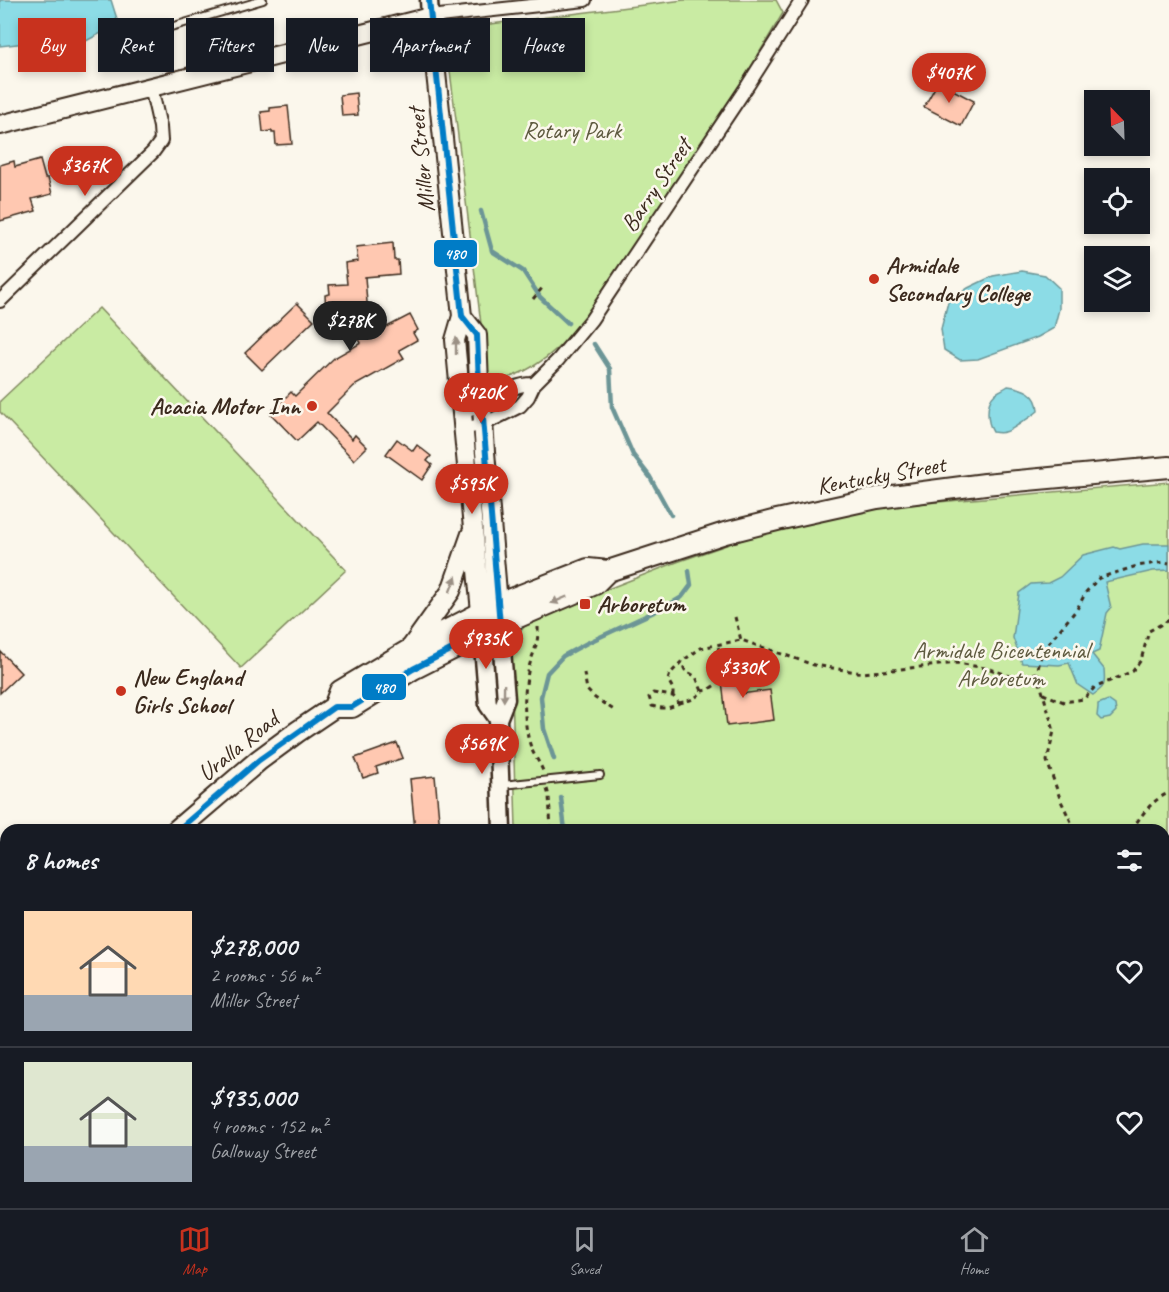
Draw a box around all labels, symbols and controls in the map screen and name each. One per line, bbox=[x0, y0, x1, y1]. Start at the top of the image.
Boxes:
chip: Buy bbox=[18, 18, 86, 72]
chip: Rent bbox=[98, 18, 174, 72]
chip: Filters bbox=[186, 18, 274, 72]
chip: New bbox=[286, 18, 358, 72]
chip: Apartment bbox=[370, 18, 490, 72]
chip: House bbox=[502, 18, 585, 72]
pin: $407K bbox=[907, 53, 991, 104]
text: $407K bbox=[926, 60, 972, 85]
north arrow bbox=[1084, 90, 1150, 156]
map controls bbox=[1084, 90, 1150, 312]
street label: Miller Street bbox=[400, 103, 441, 214]
park label: Rotary Park bbox=[523, 115, 624, 145]
street label: Barry Street bbox=[614, 130, 700, 237]
pin: $367K bbox=[43, 146, 127, 197]
text: $367K bbox=[62, 153, 108, 178]
button: locate bbox=[1084, 168, 1150, 234]
line badge: 480 bbox=[433, 239, 478, 268]
text: 480 bbox=[444, 244, 468, 264]
button: layers bbox=[1084, 246, 1150, 312]
place label: Armidale Secondary College bbox=[886, 250, 1032, 308]
marker: Armidale Secondary College bbox=[867, 272, 881, 286]
pin: $278K bbox=[308, 301, 392, 352]
text: $278K bbox=[327, 308, 373, 333]
one-way arrow bbox=[451, 336, 461, 355]
pin: $420K bbox=[439, 373, 523, 424]
text: $420K bbox=[458, 380, 504, 405]
place label: Acacia Motor Inn bbox=[150, 391, 302, 421]
marker: Acacia Motor Inn bbox=[305, 399, 319, 413]
street label: Kentucky Street bbox=[814, 449, 950, 501]
pin: $595K bbox=[430, 464, 514, 515]
text: $595K bbox=[449, 471, 495, 496]
one-way arrow bbox=[449, 575, 458, 593]
place label: Arboretum bbox=[597, 589, 686, 619]
one-way arrow bbox=[549, 595, 567, 605]
marker: Arboretum bbox=[578, 597, 592, 611]
pin: $935K bbox=[444, 619, 528, 670]
text: $935K bbox=[463, 626, 509, 651]
park label: Armidale Bicentennial Arboretum bbox=[913, 635, 1093, 693]
pin: $330K bbox=[701, 648, 785, 699]
text: $330K bbox=[720, 655, 766, 680]
place label: New England Girls School bbox=[133, 662, 247, 720]
line badge: 480 bbox=[361, 673, 407, 701]
text: 480 bbox=[373, 678, 397, 698]
marker: New England Girls School bbox=[114, 684, 128, 698]
one-way arrow bbox=[499, 684, 509, 703]
street label: Uralla Road bbox=[191, 702, 287, 788]
pin: $569K bbox=[440, 724, 524, 775]
text: $569K bbox=[459, 731, 505, 756]
text: 8 homes bbox=[24, 844, 97, 877]
icon: filters bbox=[1113, 844, 1146, 877]
text: $278,000 bbox=[210, 930, 297, 963]
icon: home bbox=[72, 935, 144, 1007]
icon: heart bbox=[1113, 955, 1146, 988]
text: 2 rooms · 56 m² bbox=[210, 963, 318, 988]
text: Miller Street bbox=[210, 988, 297, 1013]
text: $935,000 bbox=[210, 1081, 296, 1114]
icon: home bbox=[72, 1086, 144, 1158]
icon: heart bbox=[1113, 1106, 1146, 1139]
text: 4 rooms · 152 m² bbox=[210, 1114, 327, 1139]
text: Galloway Street bbox=[210, 1139, 316, 1164]
tab: Map bbox=[178, 1223, 211, 1279]
tab: Saved bbox=[568, 1223, 601, 1279]
tab: Home bbox=[958, 1223, 991, 1279]

